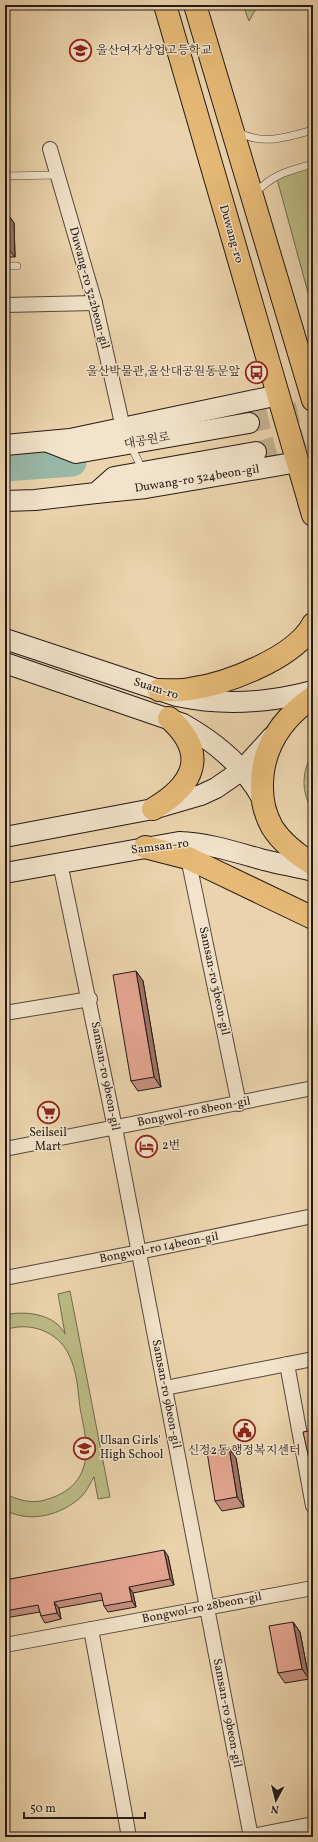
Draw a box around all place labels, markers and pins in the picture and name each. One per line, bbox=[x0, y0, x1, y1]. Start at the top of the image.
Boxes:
school or university icon: 울산여자상업고등학교 bbox=[68, 38, 94, 64]
place label: 울산여자상업고등학교 bbox=[96, 43, 212, 59]
bus stop icon: 울산박물관,울산대공원동문앞 bbox=[243, 359, 269, 385]
place label: 울산박물관,울산대공원동문앞 bbox=[86, 364, 240, 380]
supermarket icon: Seilseil Mart bbox=[35, 1099, 61, 1125]
place label: Seilseil Mart bbox=[29, 1125, 67, 1155]
hotel icon: 2번 bbox=[134, 1133, 160, 1159]
place label: 2번 bbox=[162, 1138, 180, 1154]
public building icon: 신정2동 행정복지센터 bbox=[231, 1417, 257, 1443]
place label: Ulsan Girls' High School bbox=[100, 1433, 164, 1463]
school or university icon: Ulsan Girls' High School bbox=[71, 1435, 97, 1461]
place label: 신정2동 행정복지센터 bbox=[187, 1443, 301, 1459]

